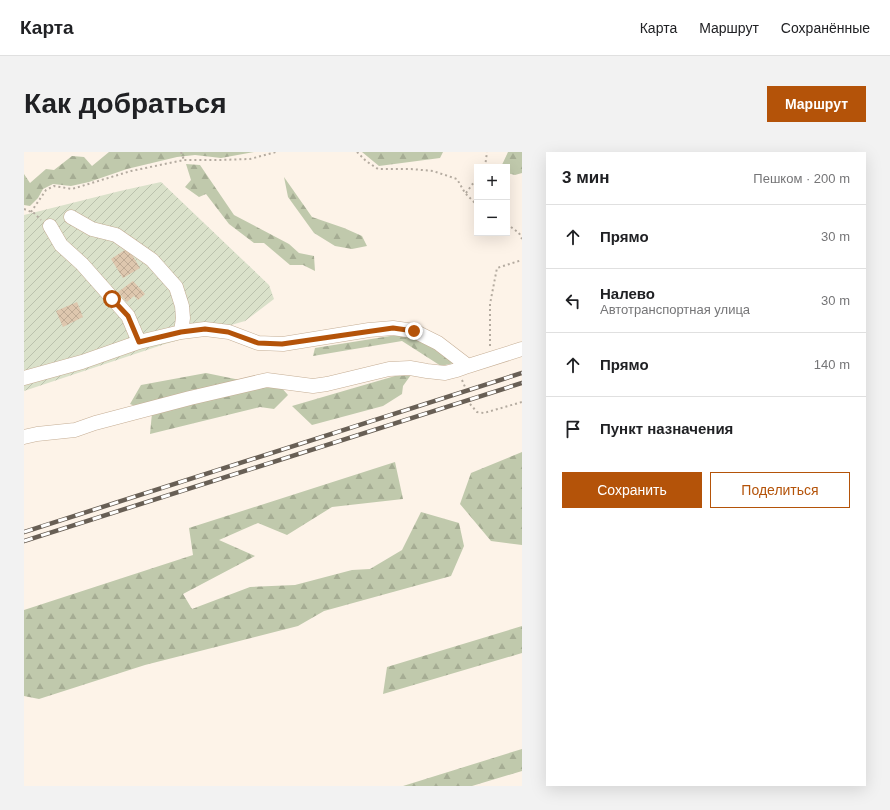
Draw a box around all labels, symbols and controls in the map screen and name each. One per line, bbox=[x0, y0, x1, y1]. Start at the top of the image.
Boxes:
text: Карта bbox=[20, 17, 74, 38]
text: Карта bbox=[640, 20, 677, 36]
text: Маршрут bbox=[699, 20, 759, 36]
text: Сохранённые bbox=[781, 20, 870, 36]
button: Маршрут bbox=[767, 86, 866, 122]
text: Как добраться bbox=[24, 88, 226, 119]
map controls bbox=[474, 164, 510, 236]
button: + bbox=[474, 164, 510, 200]
text: 3 мин bbox=[562, 168, 609, 187]
text: Пешком · 200 m bbox=[753, 171, 850, 186]
button: − bbox=[474, 200, 510, 236]
icon: ahead bbox=[562, 226, 584, 248]
text: Прямо bbox=[600, 228, 649, 245]
text: 30 m bbox=[821, 229, 850, 244]
text: Налево bbox=[600, 285, 655, 302]
route start bbox=[103, 290, 121, 308]
icon: left bbox=[562, 290, 584, 312]
text: 30 m bbox=[821, 293, 850, 308]
text: Автотранспортная улица bbox=[600, 302, 750, 317]
route end bbox=[405, 322, 423, 340]
icon: ahead bbox=[562, 354, 584, 376]
text: Прямо bbox=[600, 356, 649, 373]
text: 140 m bbox=[814, 357, 850, 372]
icon: arrive bbox=[562, 418, 584, 440]
text: Пункт назначения bbox=[600, 420, 733, 437]
button: Сохранить bbox=[562, 472, 702, 508]
button: Поделиться bbox=[710, 472, 850, 508]

